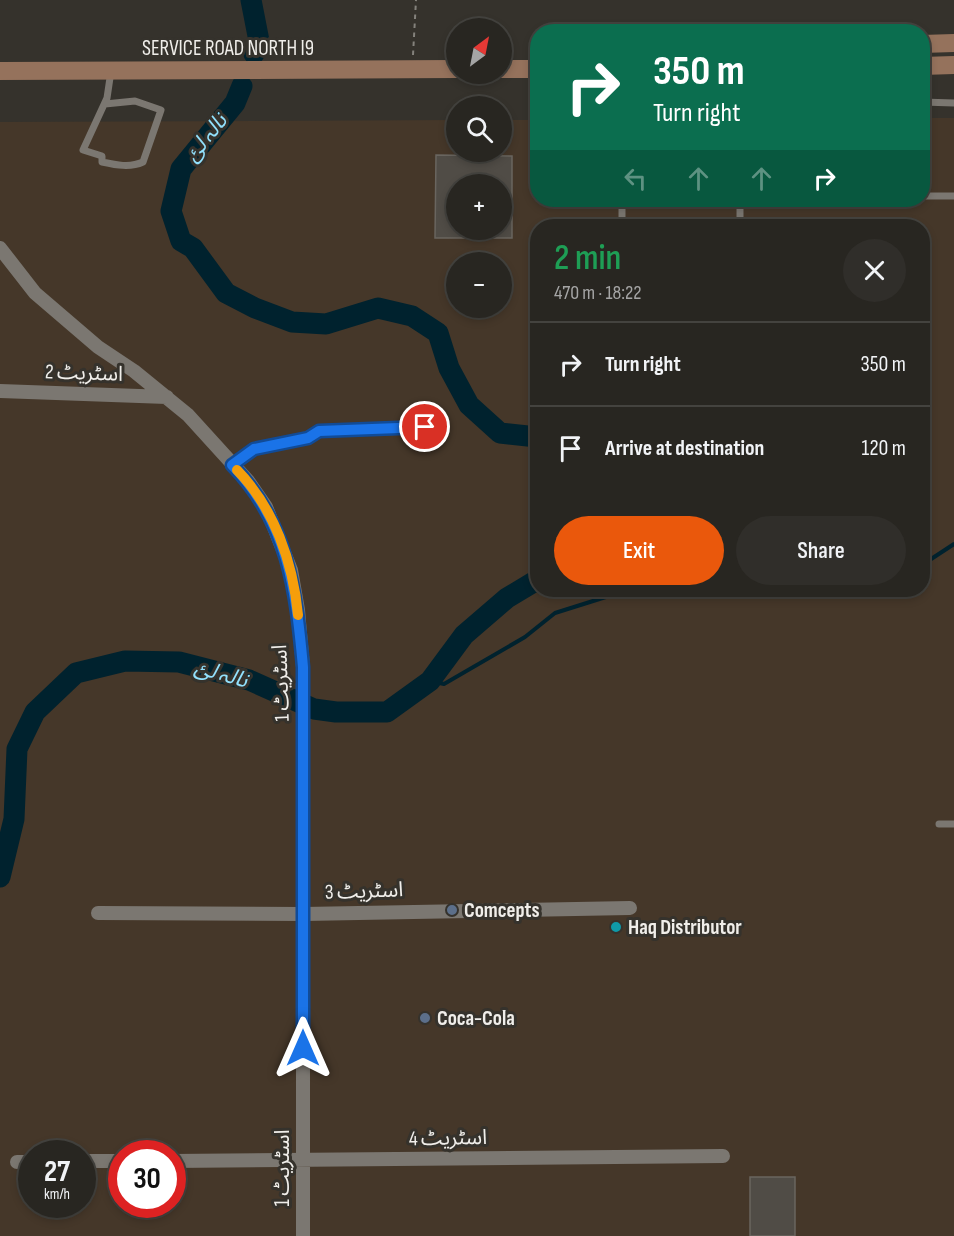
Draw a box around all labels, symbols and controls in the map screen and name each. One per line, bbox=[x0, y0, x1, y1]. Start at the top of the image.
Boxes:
north arrow bbox=[446, 18, 512, 84]
map controls bbox=[446, 18, 512, 318]
street label: SERVICE ROAD NORTH I9 bbox=[142, 36, 314, 61]
text: 350 m bbox=[653, 46, 745, 97]
icon: right bbox=[554, 48, 632, 126]
button: search bbox=[446, 96, 512, 162]
text: Turn right bbox=[653, 97, 740, 129]
water label: نالہ لئ bbox=[179, 107, 235, 167]
icon: left bbox=[619, 162, 652, 195]
icon: ahead bbox=[682, 162, 715, 195]
icon: ahead bbox=[745, 162, 778, 195]
icon: right bbox=[808, 162, 841, 195]
button: + bbox=[446, 174, 512, 240]
text: 2 min bbox=[554, 237, 621, 280]
button: close bbox=[843, 239, 906, 302]
button: − bbox=[446, 252, 512, 318]
text: 470 m · 18:22 bbox=[554, 281, 641, 305]
icon: right bbox=[554, 348, 587, 381]
text: Turn right bbox=[605, 351, 681, 378]
text: 350 m bbox=[861, 351, 906, 378]
street label: اسٹریٹ 2 bbox=[44, 359, 124, 387]
pin bbox=[399, 401, 450, 452]
icon: arrive bbox=[408, 410, 441, 443]
icon: arrive bbox=[554, 432, 587, 465]
text: Arrive at destination bbox=[605, 435, 764, 462]
text: 120 m bbox=[862, 435, 906, 462]
button: Exit bbox=[554, 516, 724, 585]
button: Share bbox=[736, 516, 906, 585]
street label: اسٹریٹ 1 bbox=[267, 644, 295, 722]
water label: نالہ لئ bbox=[191, 654, 253, 695]
street label: اسٹریٹ 3 bbox=[324, 877, 404, 905]
place label: Comcepts bbox=[464, 898, 540, 923]
marker: Comcepts bbox=[445, 903, 459, 917]
place label: Haq Distributor bbox=[628, 915, 742, 940]
marker: Haq Distributor bbox=[609, 920, 623, 934]
place label: Coca-Cola bbox=[437, 1006, 515, 1031]
marker: Coca-Cola bbox=[418, 1011, 432, 1025]
position arrow bbox=[271, 1016, 335, 1080]
street label: اسٹریٹ 4 bbox=[409, 1125, 487, 1151]
street label: اسٹریٹ 1 bbox=[270, 1130, 295, 1206]
speed limit sign: 30 bbox=[108, 1140, 186, 1218]
text: 27 bbox=[44, 1154, 70, 1190]
text: km/h bbox=[44, 1185, 70, 1204]

